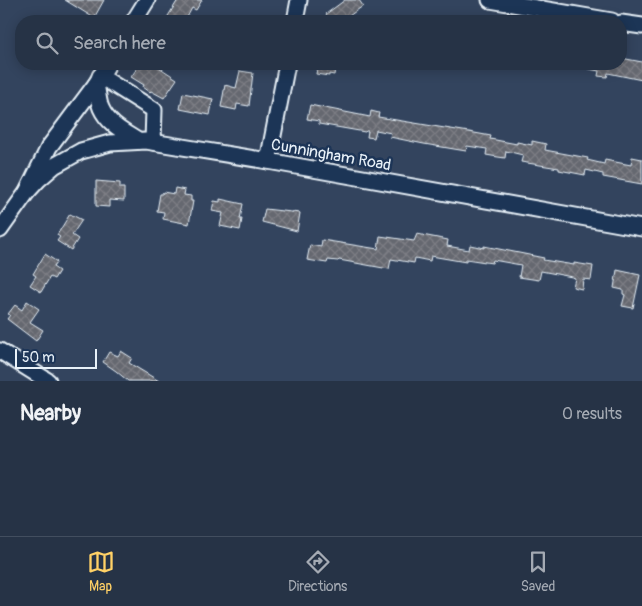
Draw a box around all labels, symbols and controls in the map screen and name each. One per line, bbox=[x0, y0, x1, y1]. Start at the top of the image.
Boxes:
search box bbox=[15, 15, 627, 70]
icon: search bbox=[33, 29, 61, 57]
text: Search here bbox=[73, 31, 166, 55]
street label: Cunningham Road bbox=[269, 135, 393, 175]
scale bar bbox=[15, 346, 98, 369]
text: 50 m bbox=[22, 349, 55, 366]
text: Nearby bbox=[20, 400, 81, 427]
text: 0 results bbox=[562, 404, 622, 424]
tab: Map bbox=[87, 548, 115, 595]
tab: Directions bbox=[288, 548, 347, 595]
tab: Saved bbox=[521, 548, 555, 595]

